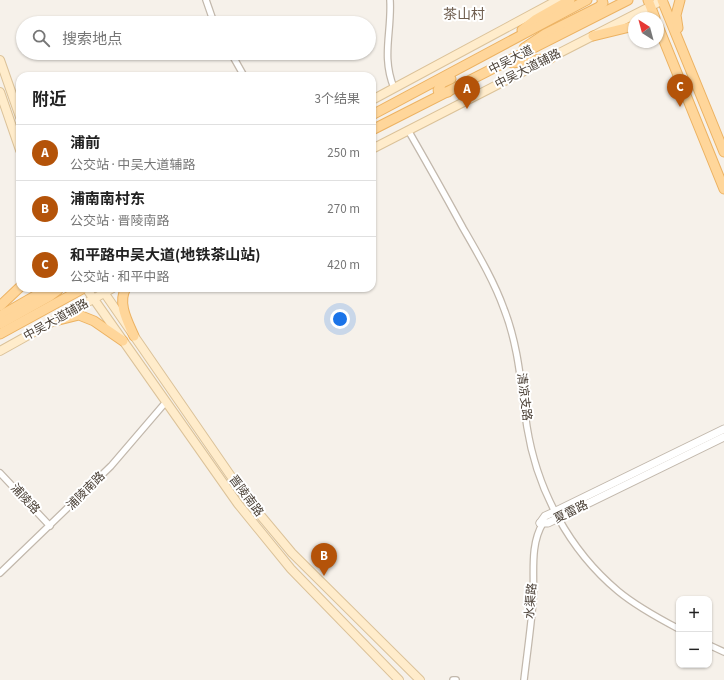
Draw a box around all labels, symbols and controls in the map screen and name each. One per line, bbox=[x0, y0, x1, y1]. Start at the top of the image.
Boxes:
district label: 茶山村 bbox=[443, 5, 485, 25]
north arrow bbox=[628, 12, 664, 48]
search box bbox=[16, 16, 376, 60]
icon: search bbox=[30, 27, 52, 49]
text: 搜索地点 bbox=[62, 29, 122, 50]
street label: 中吴大道 bbox=[486, 42, 536, 78]
street label: 中吴大道辅路 bbox=[492, 45, 564, 93]
pin: C bbox=[667, 74, 693, 107]
pin: A bbox=[454, 76, 480, 109]
text: 附近 bbox=[32, 88, 66, 112]
text: 3个结果 bbox=[315, 90, 360, 108]
text: 浦前 bbox=[70, 133, 100, 154]
text: A bbox=[41, 144, 49, 162]
text: 250 m bbox=[327, 144, 360, 162]
text: 公交站 · 中吴大道辅路 bbox=[70, 156, 195, 174]
text: 浦南南村东 bbox=[70, 189, 145, 210]
text: B bbox=[41, 200, 49, 218]
text: 270 m bbox=[327, 200, 360, 218]
text: 公交站 · 晋陵南路 bbox=[70, 212, 169, 230]
text: 和平路中吴大道(地铁茶山站) bbox=[70, 245, 260, 266]
text: C bbox=[41, 256, 49, 274]
text: 420 m bbox=[327, 256, 360, 274]
text: 公交站 · 和平中路 bbox=[70, 268, 169, 286]
street label: 中吴大道辅路 bbox=[20, 295, 92, 345]
your location bbox=[330, 309, 350, 329]
street label: 清凉支路 bbox=[513, 372, 535, 422]
street label: 浦陵南路 bbox=[63, 468, 109, 514]
street label: 晋陵南路 bbox=[225, 472, 267, 520]
street label: 浦陵路 bbox=[7, 480, 43, 518]
street label: 夏雷路 bbox=[551, 496, 591, 528]
pin: B bbox=[311, 543, 337, 576]
street label: 水渠路 bbox=[521, 582, 541, 620]
map controls bbox=[676, 596, 712, 668]
button: + bbox=[676, 596, 712, 632]
button: − bbox=[676, 632, 712, 668]

